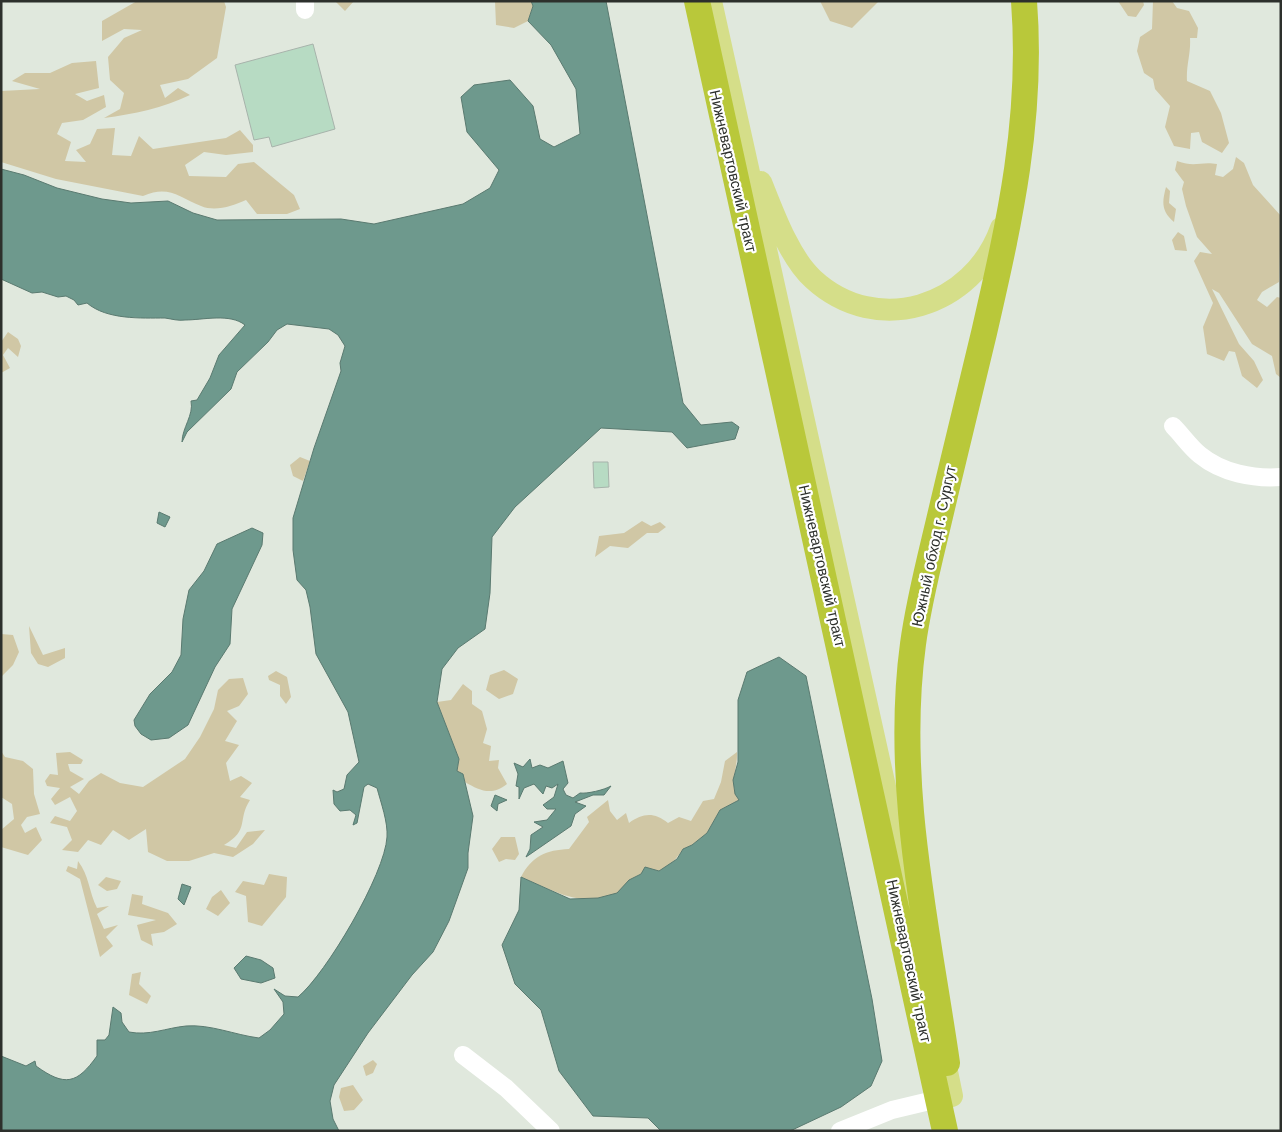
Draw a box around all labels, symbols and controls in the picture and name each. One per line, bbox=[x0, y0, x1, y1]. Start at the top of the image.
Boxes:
street label: Нижневартовский тракт bbox=[706, 88, 760, 254]
street label: Южный обход г. Сургут bbox=[908, 464, 960, 628]
street label: Нижневартовский тракт bbox=[795, 483, 849, 649]
street label: Нижневартовский тракт bbox=[883, 878, 935, 1044]

